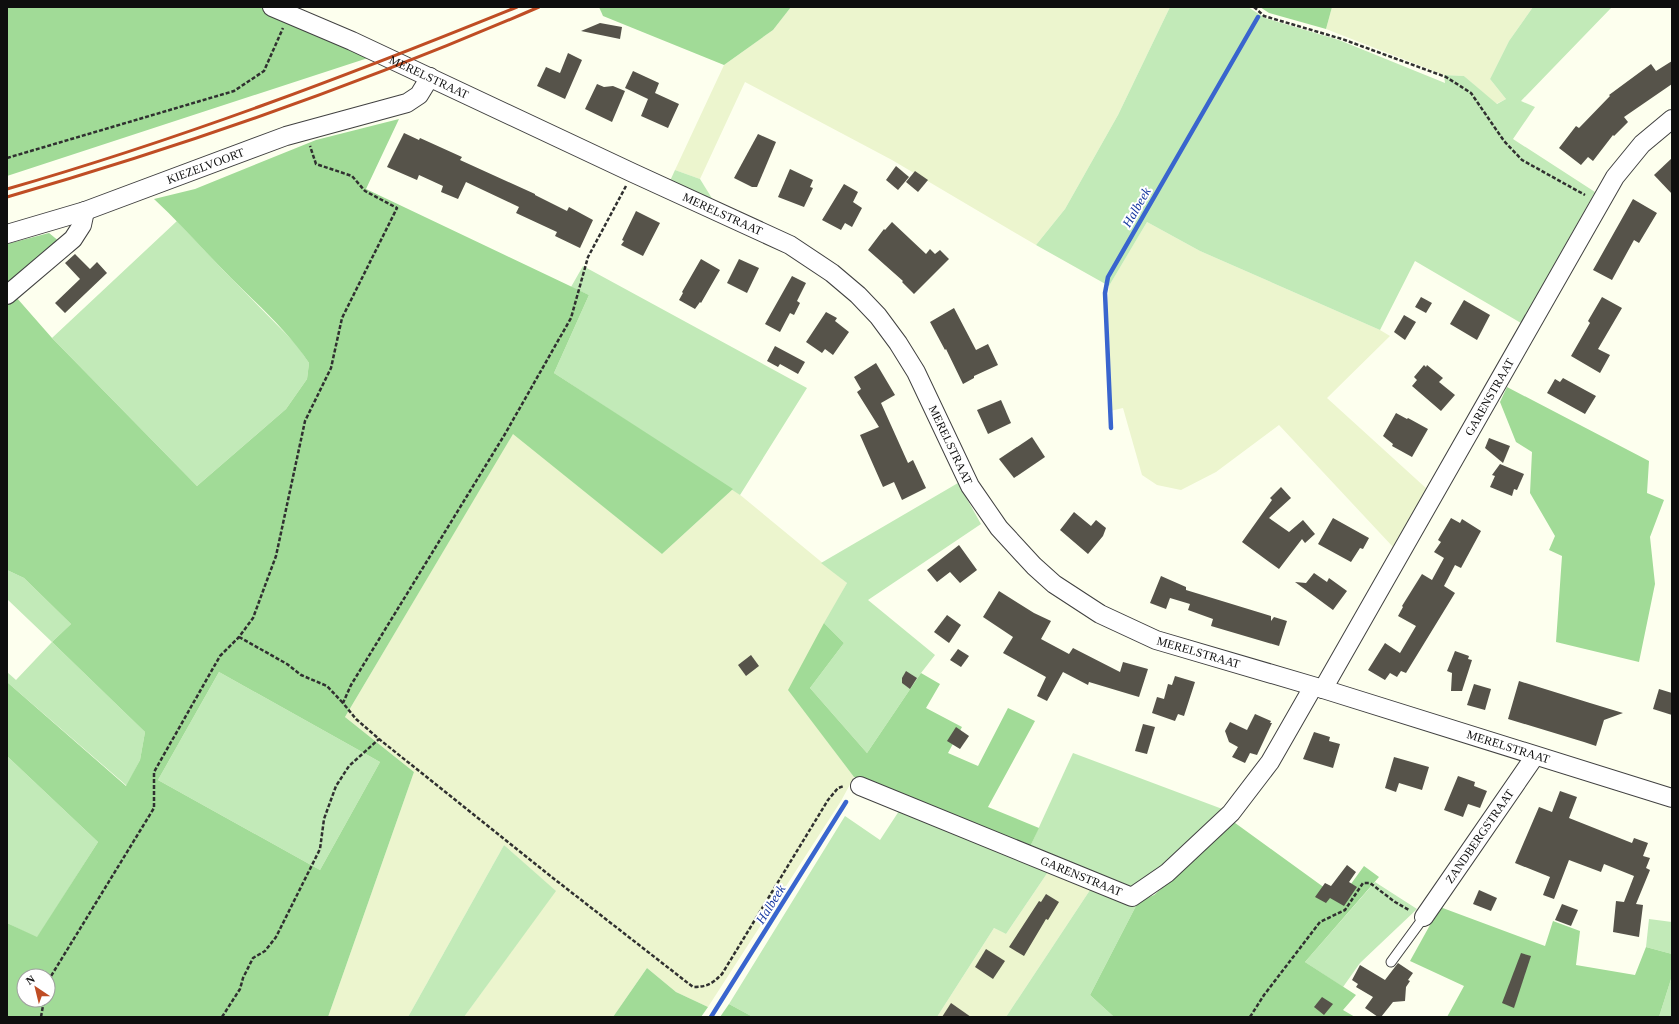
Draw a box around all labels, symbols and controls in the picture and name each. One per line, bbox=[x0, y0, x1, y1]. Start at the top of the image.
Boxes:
street label: MERELSTRAAT bbox=[387, 53, 472, 102]
street label: KIEZELVOORT bbox=[165, 145, 247, 187]
water label: Halbeek bbox=[1119, 185, 1154, 231]
street label: MERELSTRAAT bbox=[681, 190, 765, 239]
street label: GARENSTRAAT bbox=[1462, 355, 1517, 438]
street label: MERELSTRAAT bbox=[926, 403, 976, 487]
street label: MERELSTRAAT bbox=[1155, 634, 1242, 671]
street label: MERELSTRAAT bbox=[1465, 727, 1552, 767]
street label: ZANDBERGSTRAAT bbox=[1442, 786, 1517, 886]
street label: GARENSTRAAT bbox=[1038, 853, 1125, 899]
water label: Halbeek bbox=[752, 882, 788, 927]
north arrow bbox=[16, 968, 56, 1008]
text: N bbox=[24, 973, 37, 987]

